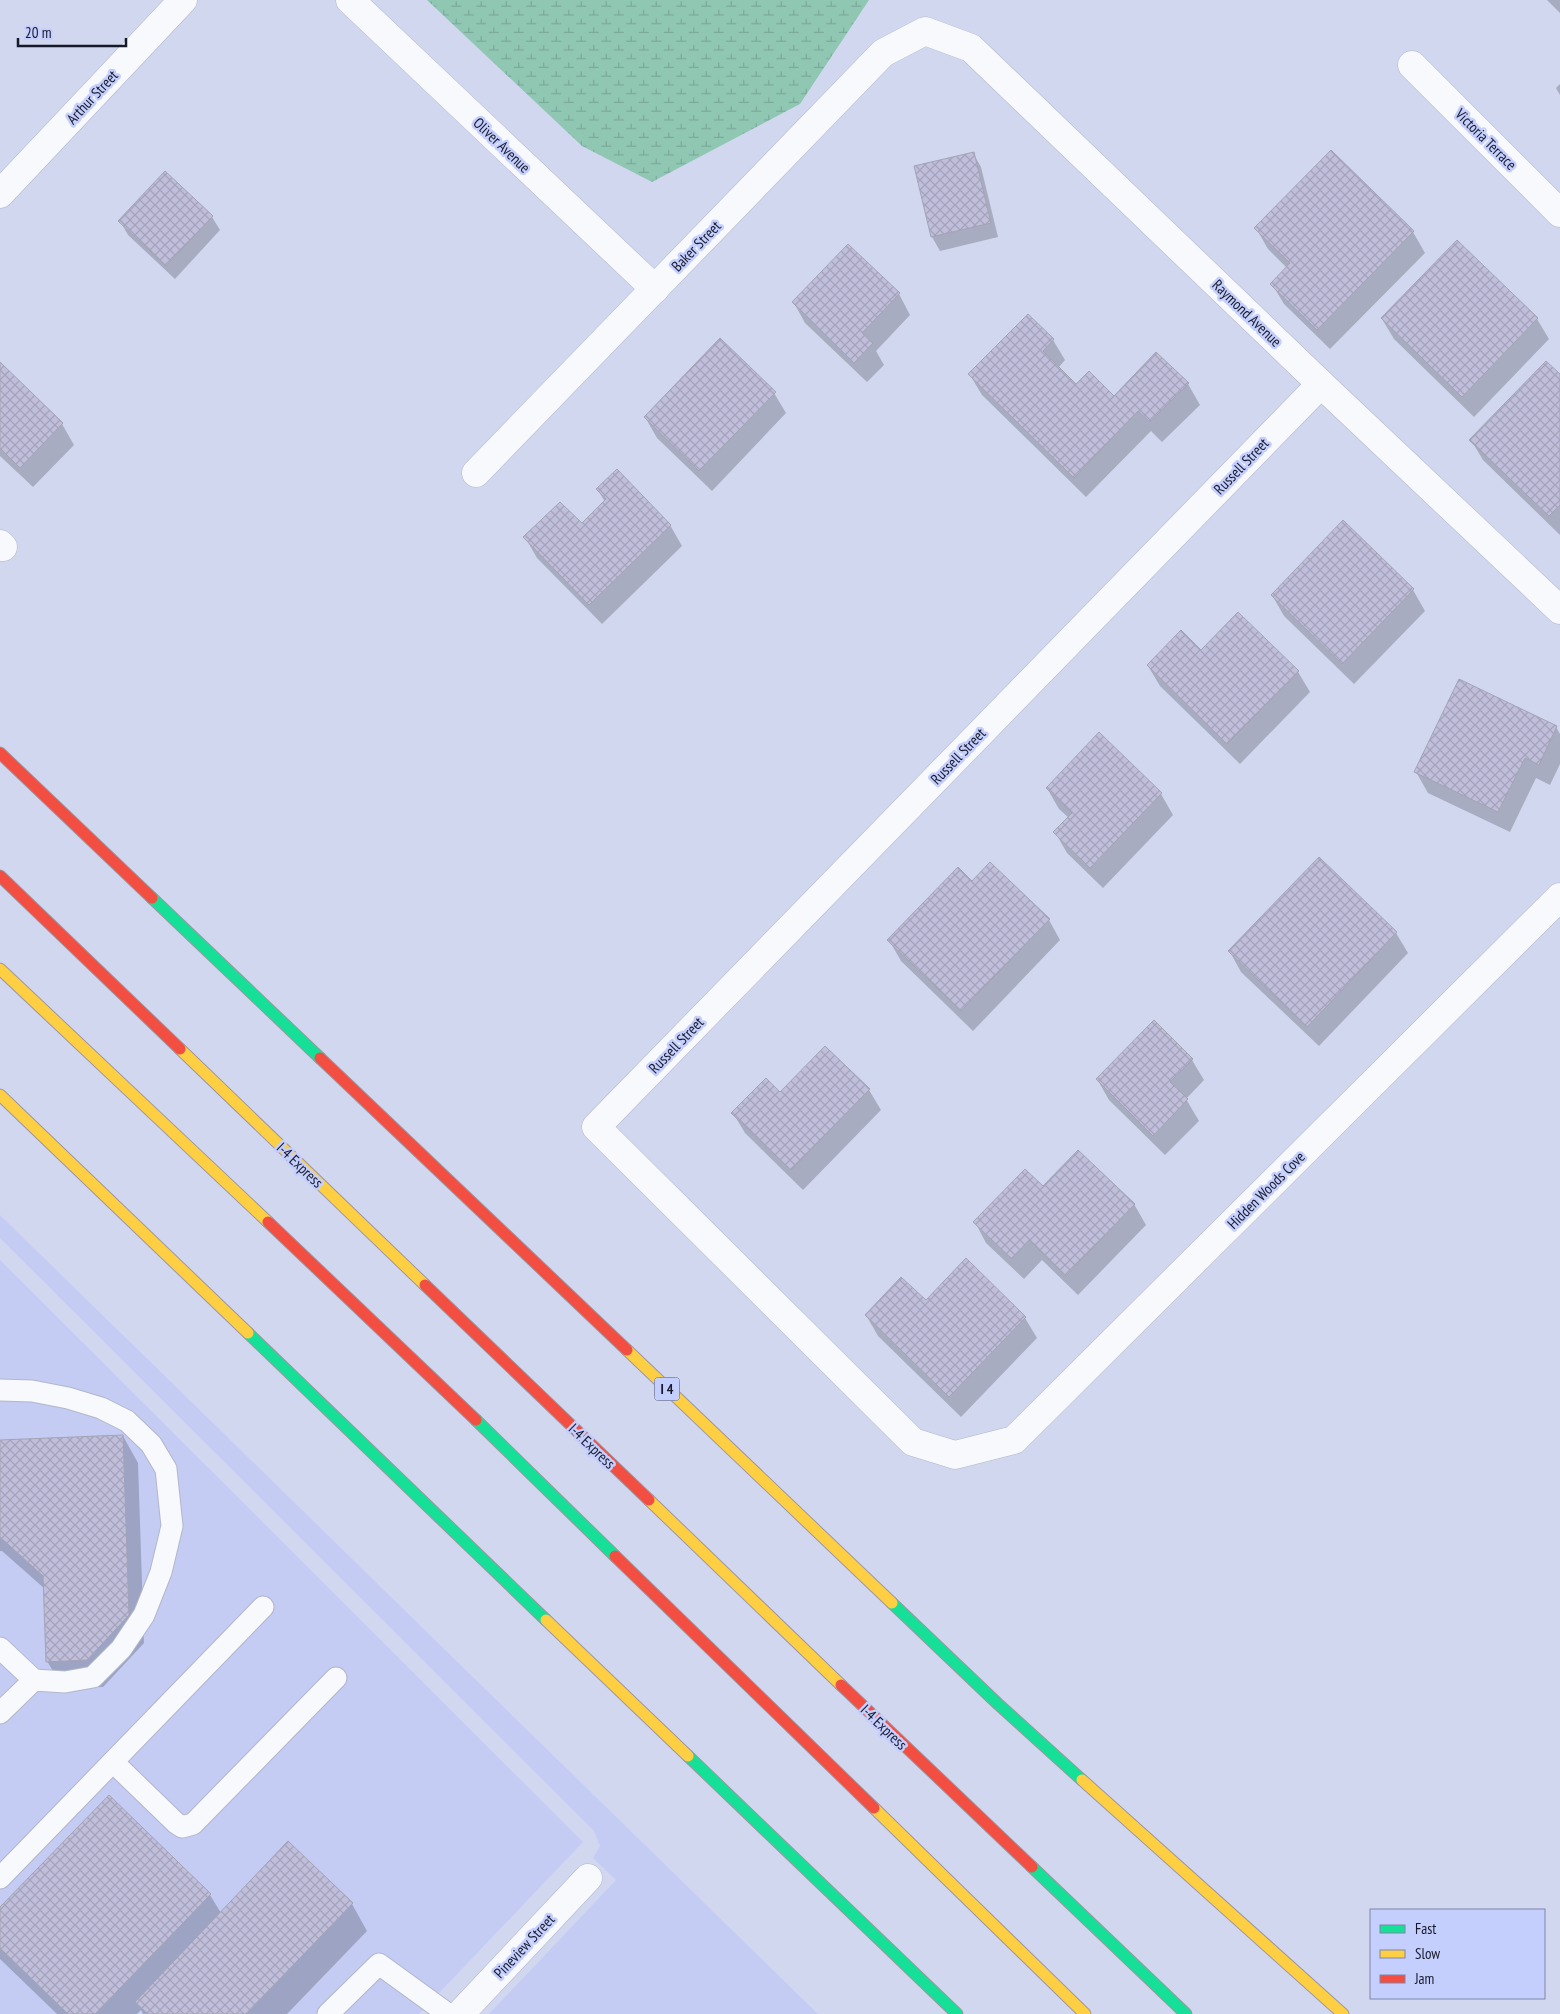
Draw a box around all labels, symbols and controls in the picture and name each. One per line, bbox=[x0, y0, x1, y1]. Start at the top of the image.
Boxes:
scale bar bbox=[18, 15, 125, 47]
text: 20 m bbox=[25, 23, 51, 42]
street label: Arthur Street bbox=[62, 66, 122, 128]
street label: Victoria Terrace bbox=[1451, 104, 1521, 174]
street label: Oliver Avenue bbox=[470, 113, 534, 177]
street label: Baker Street bbox=[667, 217, 725, 275]
street label: Raymond Avenue bbox=[1208, 275, 1286, 351]
street label: Russell Street bbox=[1209, 434, 1273, 498]
street label: Russell Street bbox=[926, 724, 990, 788]
street label: Russell Street bbox=[644, 1013, 708, 1077]
street label: I-4 Express bbox=[273, 1138, 327, 1192]
street label: Hidden Woods Cove bbox=[1223, 1147, 1309, 1233]
road number: I 4 bbox=[654, 1378, 680, 1400]
street label: I-4 Express bbox=[565, 1419, 619, 1473]
street label: I-4 Express bbox=[857, 1700, 911, 1754]
legend bbox=[1370, 1909, 1545, 1999]
street label: Pineview Street bbox=[490, 1910, 558, 1982]
text: Fast bbox=[1415, 1919, 1436, 1938]
text: Slow bbox=[1415, 1944, 1440, 1963]
text: Jam bbox=[1414, 1969, 1434, 1988]

